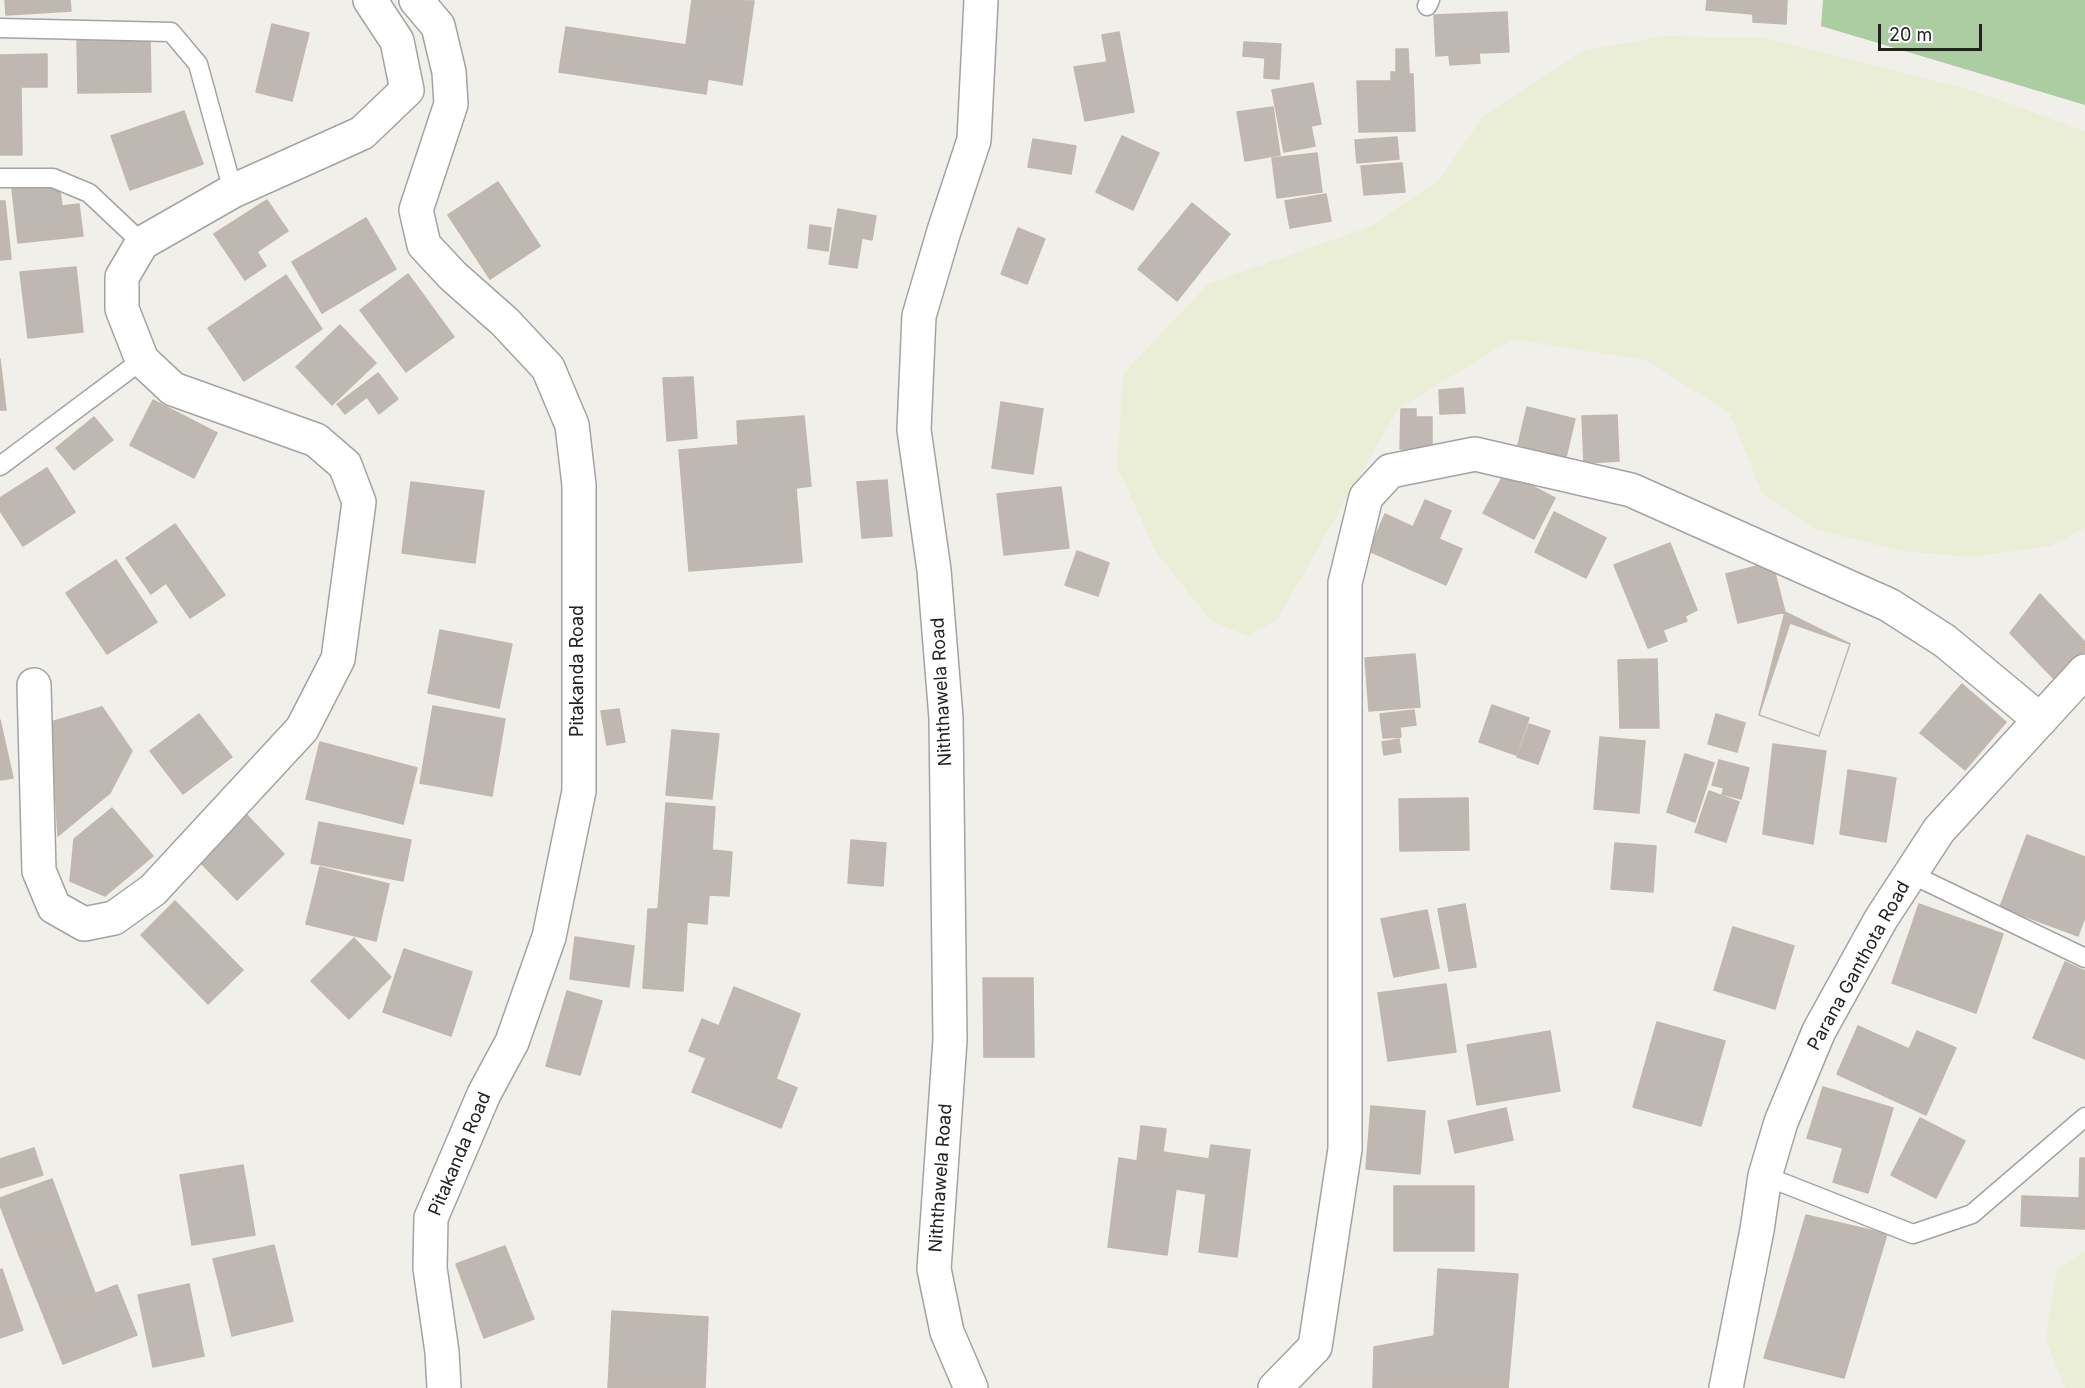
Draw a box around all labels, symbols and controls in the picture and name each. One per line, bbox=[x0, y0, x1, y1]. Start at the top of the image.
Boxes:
scale bar bbox=[1881, 12, 1984, 50]
text: 20 m bbox=[1889, 24, 1932, 45]
street label: Pitakanda Road bbox=[567, 605, 589, 737]
street label: Niththawela Road bbox=[927, 617, 957, 767]
street label: Parana Ganthota Road bbox=[1803, 878, 1915, 1054]
street label: Pitakanda Road bbox=[424, 1089, 496, 1219]
street label: Niththawela Road bbox=[925, 1103, 957, 1253]

